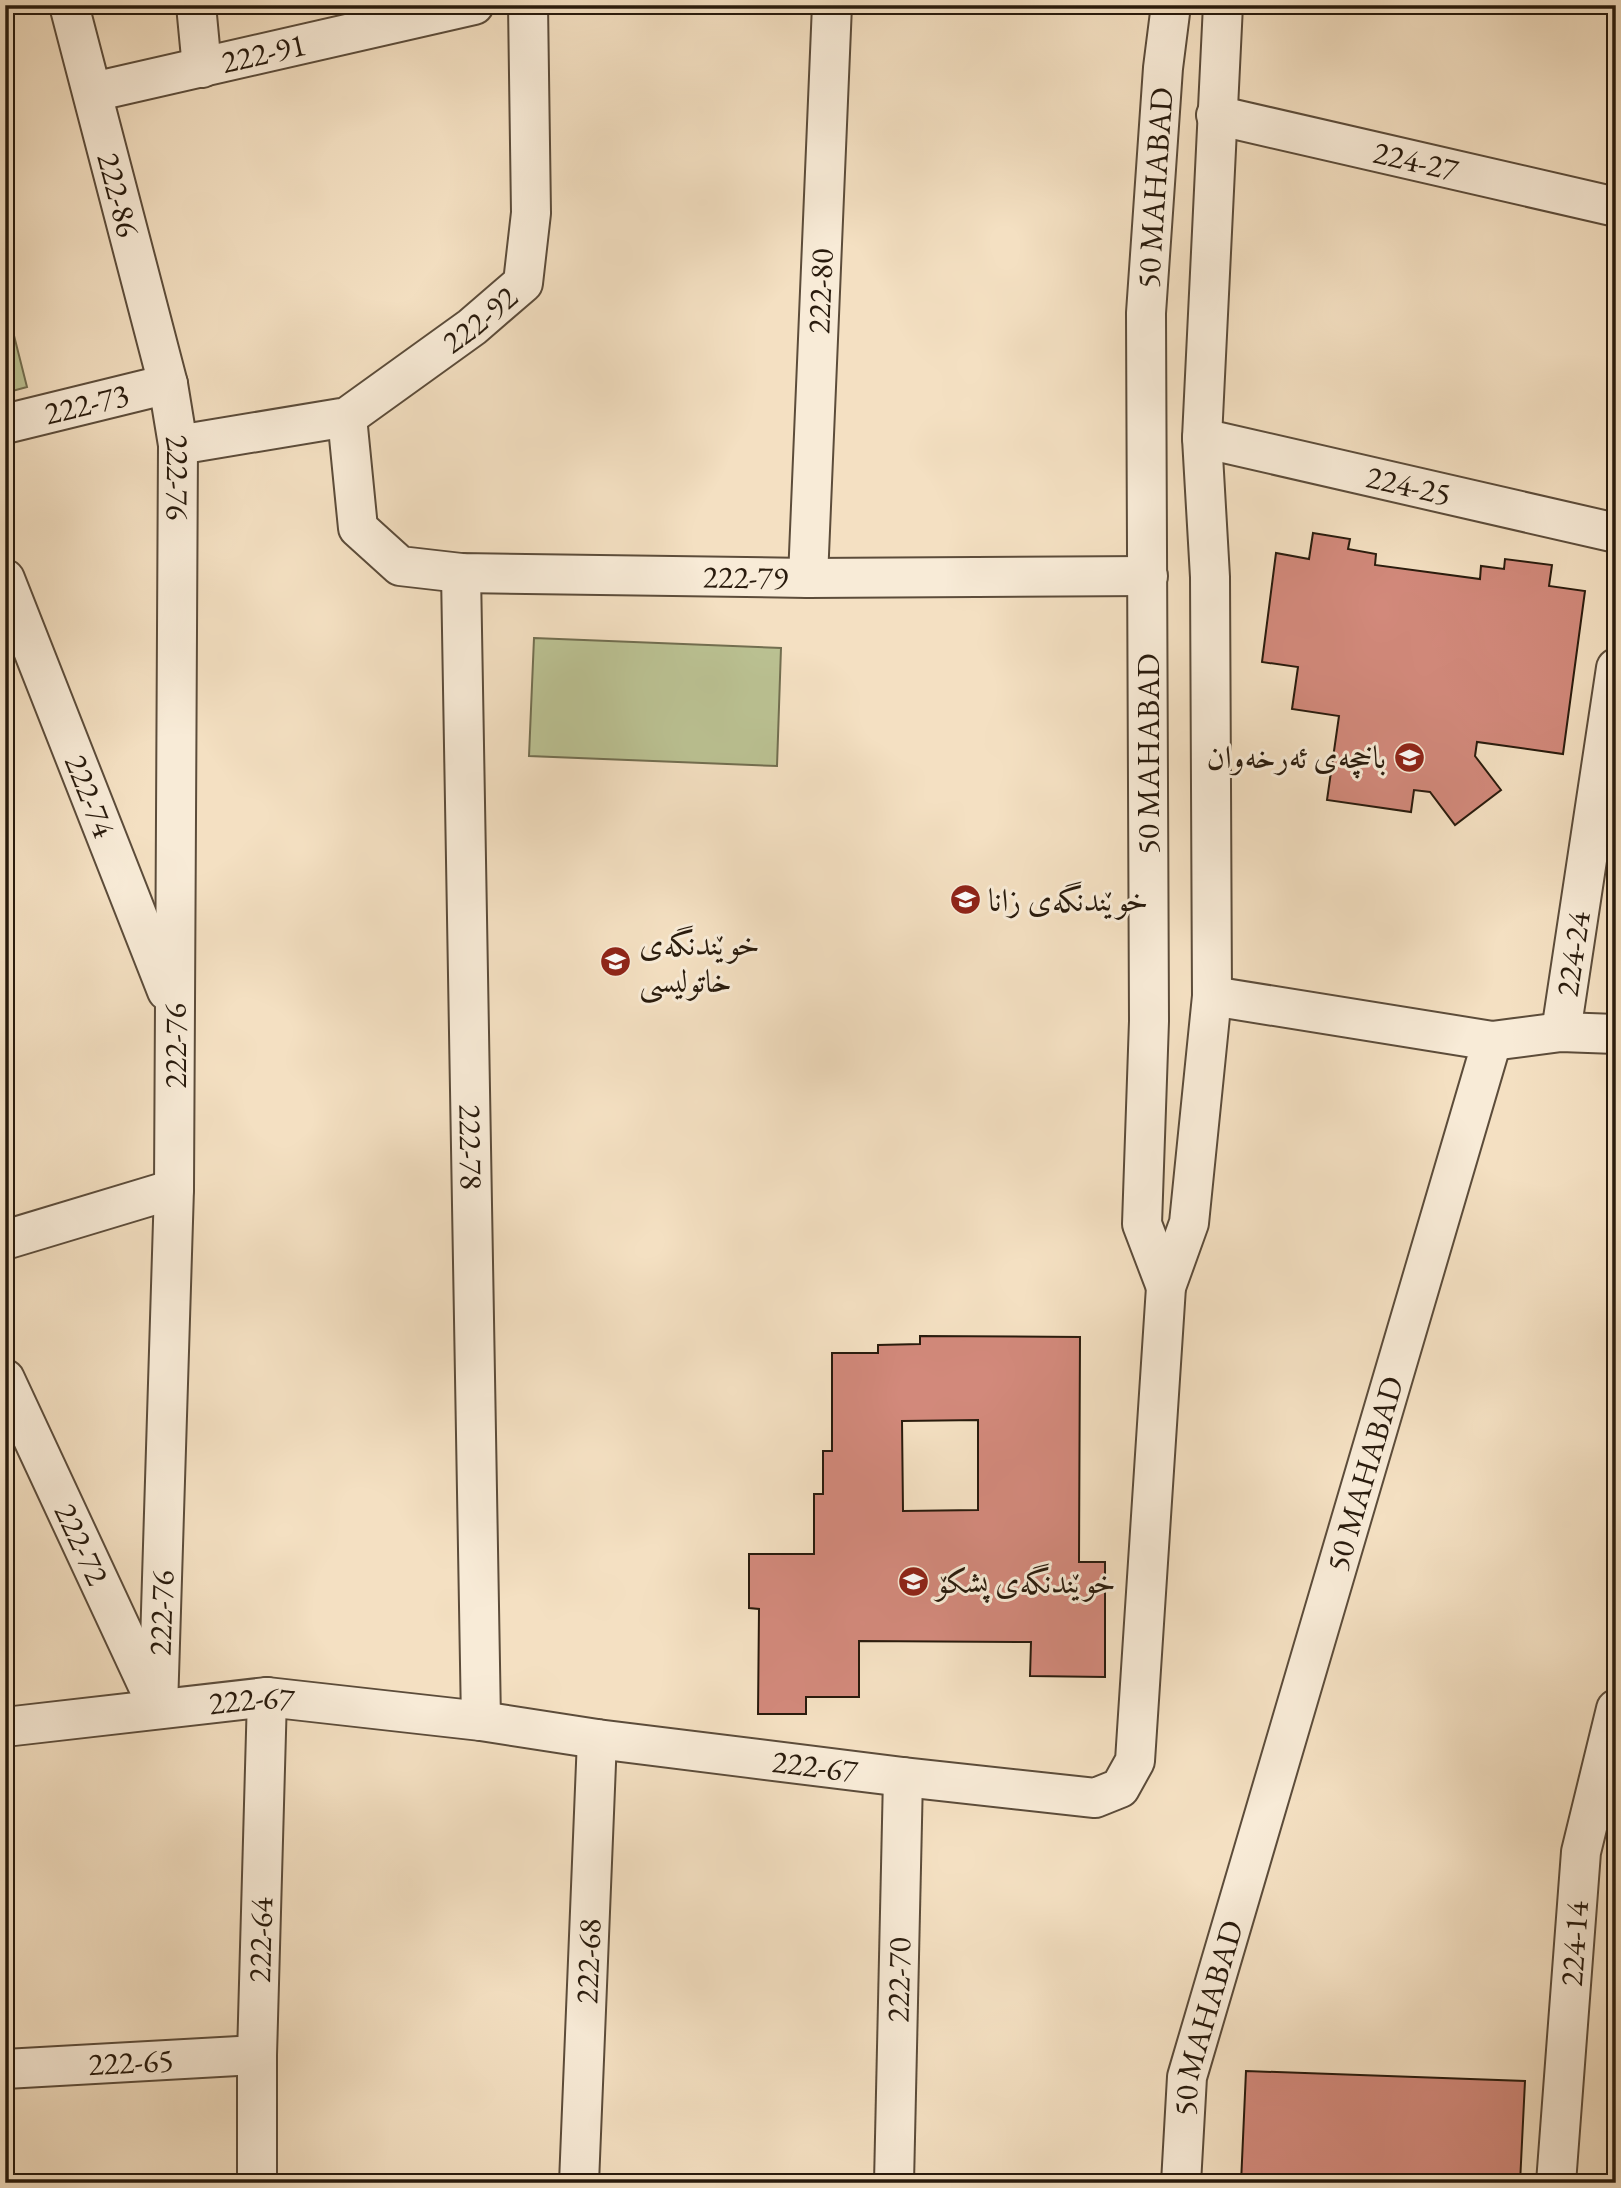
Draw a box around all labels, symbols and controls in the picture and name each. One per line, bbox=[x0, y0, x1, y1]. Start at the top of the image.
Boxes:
street label: 222-91 bbox=[217, 23, 310, 83]
street label: 50 MAHABAD bbox=[1127, 86, 1183, 290]
street label: 224-27 bbox=[1369, 131, 1463, 191]
street label: 222-86 bbox=[87, 148, 150, 241]
street label: 222-80 bbox=[797, 248, 843, 335]
street label: 222-92 bbox=[434, 276, 527, 363]
street label: 222-73 bbox=[40, 373, 133, 435]
street label: 222-76 bbox=[156, 431, 200, 520]
street label: 224-25 bbox=[1362, 455, 1455, 515]
street label: 222-79 bbox=[702, 555, 789, 599]
street label: 50 MAHABAD bbox=[1127, 653, 1169, 855]
place label: باخچەی ئەرخەوان bbox=[1206, 736, 1386, 779]
school or university icon: باخچەی ئەرخەوان bbox=[1392, 740, 1426, 774]
street label: 222-74 bbox=[55, 748, 126, 844]
place label: خوێندنگەی زانا bbox=[988, 879, 1148, 921]
school or university icon: خوێندنگەی زانا bbox=[948, 883, 982, 917]
street label: 224-24 bbox=[1546, 908, 1600, 999]
place label: خوێندنگەی خاتولیسی bbox=[639, 923, 760, 1004]
school or university icon: خوێندنگەی خاتولیسی bbox=[599, 945, 633, 979]
street label: 222-76 bbox=[154, 1003, 196, 1089]
street label: 222-78 bbox=[449, 1104, 493, 1190]
street label: 50 MAHABAD bbox=[1316, 1371, 1413, 1576]
street label: 222-72 bbox=[45, 1496, 119, 1592]
place label: خوێندنگەی پشکۆ bbox=[933, 1561, 1116, 1604]
school or university icon: خوێندنگەی پشکۆ bbox=[896, 1565, 930, 1599]
street label: 222-76 bbox=[139, 1570, 183, 1656]
street label: 222-67 bbox=[206, 1676, 297, 1725]
street label: 222-67 bbox=[770, 1740, 861, 1792]
street label: 222-64 bbox=[238, 1896, 282, 1983]
street label: 224-14 bbox=[1550, 1899, 1598, 1988]
street label: 50 MAHABAD bbox=[1164, 1915, 1253, 2117]
street label: 222-68 bbox=[565, 1918, 611, 2005]
street label: 222-70 bbox=[877, 1937, 920, 2023]
street label: 222-65 bbox=[87, 2039, 175, 2085]

